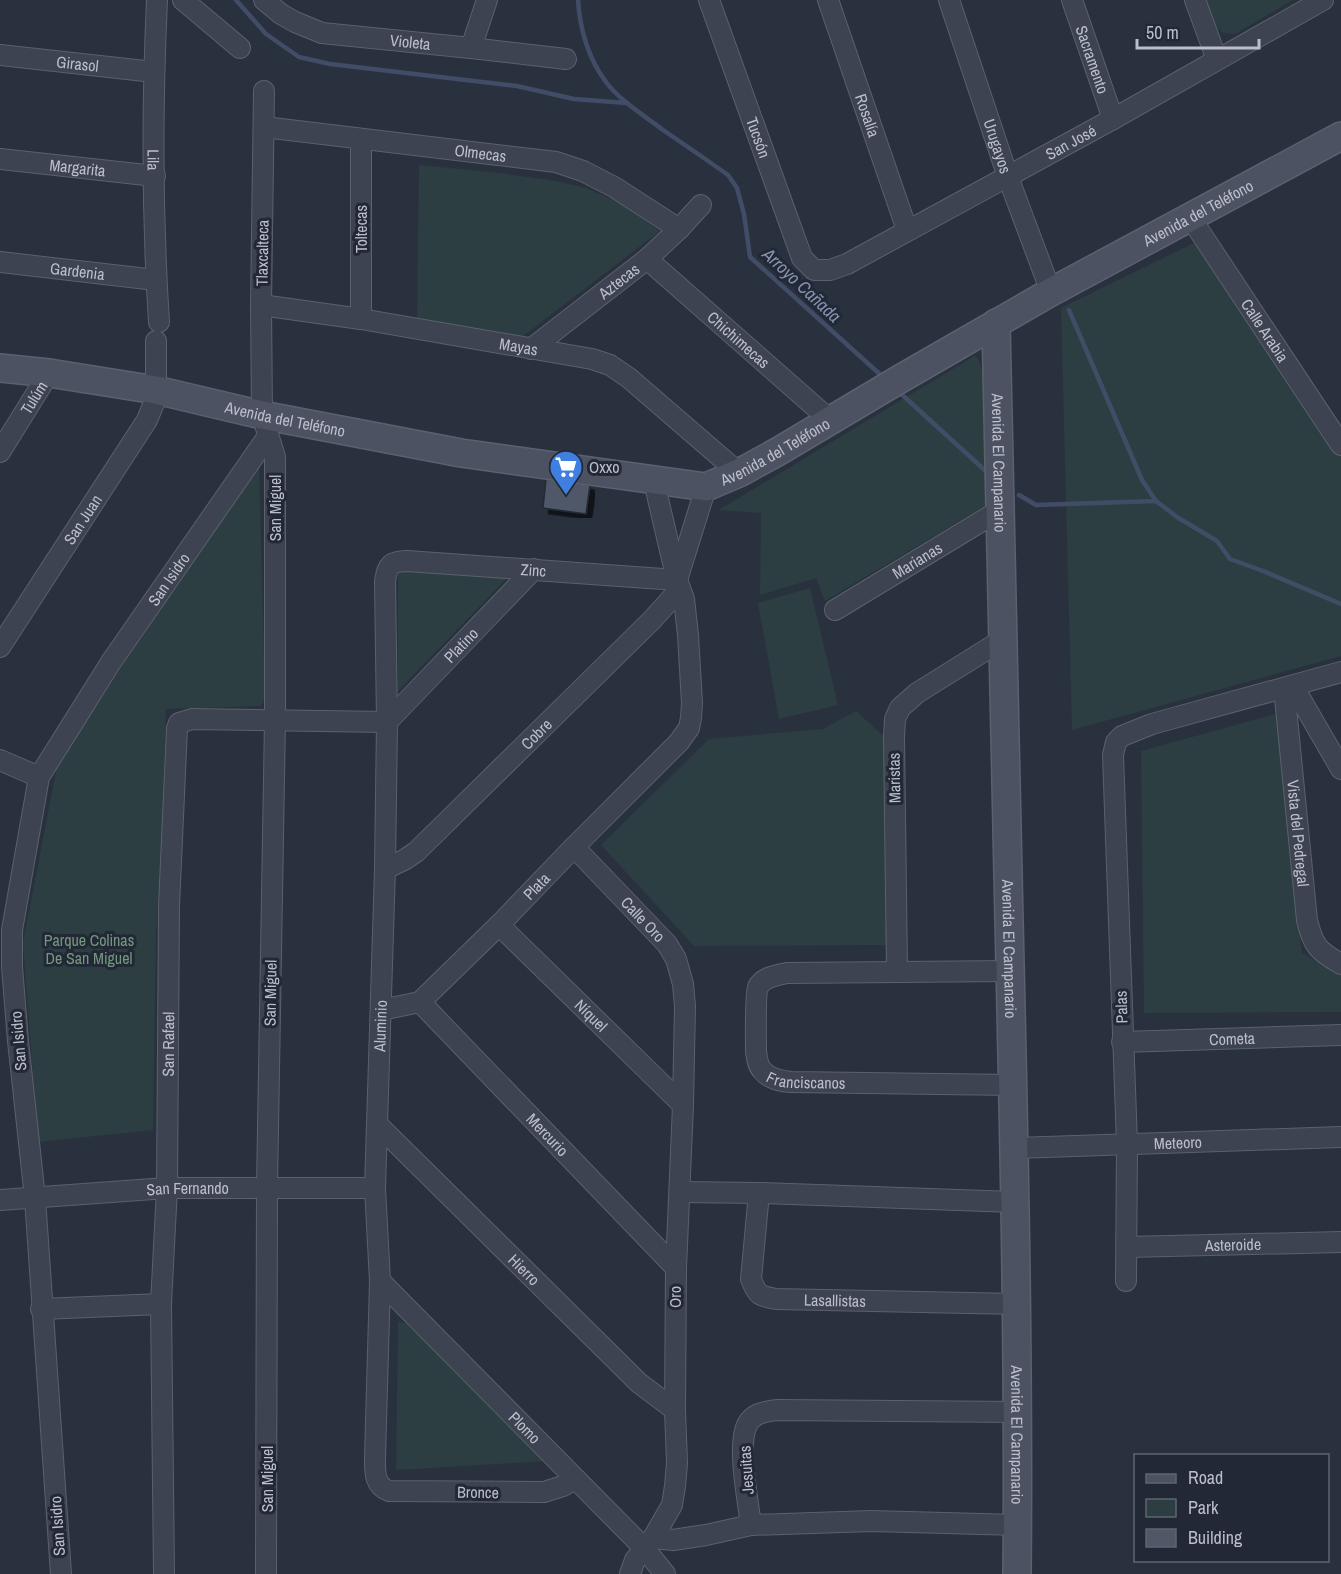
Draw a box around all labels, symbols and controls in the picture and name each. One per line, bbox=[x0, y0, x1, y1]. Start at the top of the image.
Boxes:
scale bar bbox=[1137, 12, 1258, 50]
text: 50 m bbox=[1146, 20, 1179, 45]
street label: Sacramento bbox=[1071, 23, 1114, 97]
street label: Violeta bbox=[389, 29, 432, 55]
street label: Girasol bbox=[55, 50, 100, 77]
street label: Rosalía bbox=[850, 91, 885, 141]
street label: Tucsón bbox=[741, 114, 776, 161]
street label: Urugayos bbox=[978, 116, 1017, 176]
street label: San José bbox=[1041, 119, 1100, 165]
street label: Olmecas bbox=[453, 139, 507, 167]
street label: Lila bbox=[142, 149, 165, 171]
street label: Margarita bbox=[48, 154, 107, 182]
street label: Avenida del Teléfono bbox=[1138, 174, 1257, 252]
street label: Toltecas bbox=[350, 205, 372, 253]
street label: Tlaxcalteca bbox=[250, 219, 274, 286]
water label: Arroyo Cañada bbox=[756, 241, 847, 328]
street label: Gardenia bbox=[49, 257, 107, 285]
street label: Aztecas bbox=[593, 258, 644, 305]
street label: Calle Arabia bbox=[1236, 294, 1294, 367]
street label: Chichimecas bbox=[703, 306, 775, 373]
street label: Mayas bbox=[498, 332, 540, 360]
street label: Tulúm bbox=[15, 377, 52, 418]
street label: Avenida El Campanario bbox=[987, 392, 1012, 533]
street label: Avenida del Teléfono bbox=[222, 395, 347, 442]
street label: Avenida del Teléfono bbox=[716, 412, 834, 491]
supermarket icon: Oxxo bbox=[548, 449, 584, 496]
place label: Oxxo bbox=[589, 456, 620, 478]
street label: San Miguel bbox=[264, 475, 286, 541]
street label: San Juan bbox=[58, 490, 107, 549]
street label: Marianas bbox=[888, 537, 946, 584]
street label: San Isidro bbox=[142, 548, 195, 610]
street label: Zinc bbox=[520, 558, 547, 582]
street label: Platino bbox=[439, 623, 483, 667]
street label: Cobre bbox=[516, 713, 557, 754]
street label: Maristas bbox=[883, 753, 905, 803]
street label: Vista del Pedregal bbox=[1282, 779, 1315, 888]
street label: Plata bbox=[518, 867, 555, 905]
street label: Avenida El Campanario bbox=[997, 878, 1022, 1019]
street label: Calle Oro bbox=[616, 892, 670, 947]
park label: Parque Colinas De San Miguel bbox=[44, 929, 134, 969]
street label: San Miguel bbox=[258, 960, 282, 1026]
street label: Palas bbox=[1109, 990, 1133, 1024]
street label: Níquel bbox=[570, 994, 613, 1036]
street label: Aluminio bbox=[368, 1000, 392, 1053]
street label: San Isidro bbox=[4, 1010, 32, 1072]
street label: San Rafael bbox=[157, 1012, 179, 1077]
street label: Cometa bbox=[1209, 1027, 1256, 1050]
street label: Franciscanos bbox=[763, 1066, 846, 1094]
street label: Mercurio bbox=[522, 1108, 573, 1161]
street label: Meteoro bbox=[1153, 1131, 1202, 1154]
street label: San Fernando bbox=[146, 1177, 229, 1200]
street label: Asteroide bbox=[1204, 1233, 1261, 1256]
street label: Hierro bbox=[504, 1249, 545, 1290]
street label: Oro bbox=[664, 1286, 686, 1308]
street label: Lasallistas bbox=[804, 1289, 866, 1312]
street label: Avenida El Campanario bbox=[1006, 1364, 1028, 1504]
street label: Plomo bbox=[504, 1407, 546, 1448]
street label: Jesuitas bbox=[733, 1445, 759, 1495]
street label: San Miguel bbox=[256, 1446, 278, 1512]
legend bbox=[1134, 1454, 1329, 1562]
text: Road bbox=[1188, 1465, 1223, 1490]
street label: Bronce bbox=[457, 1481, 499, 1503]
street label: San Isidro bbox=[44, 1495, 70, 1557]
text: Park bbox=[1188, 1495, 1219, 1520]
text: Building bbox=[1188, 1525, 1243, 1550]

